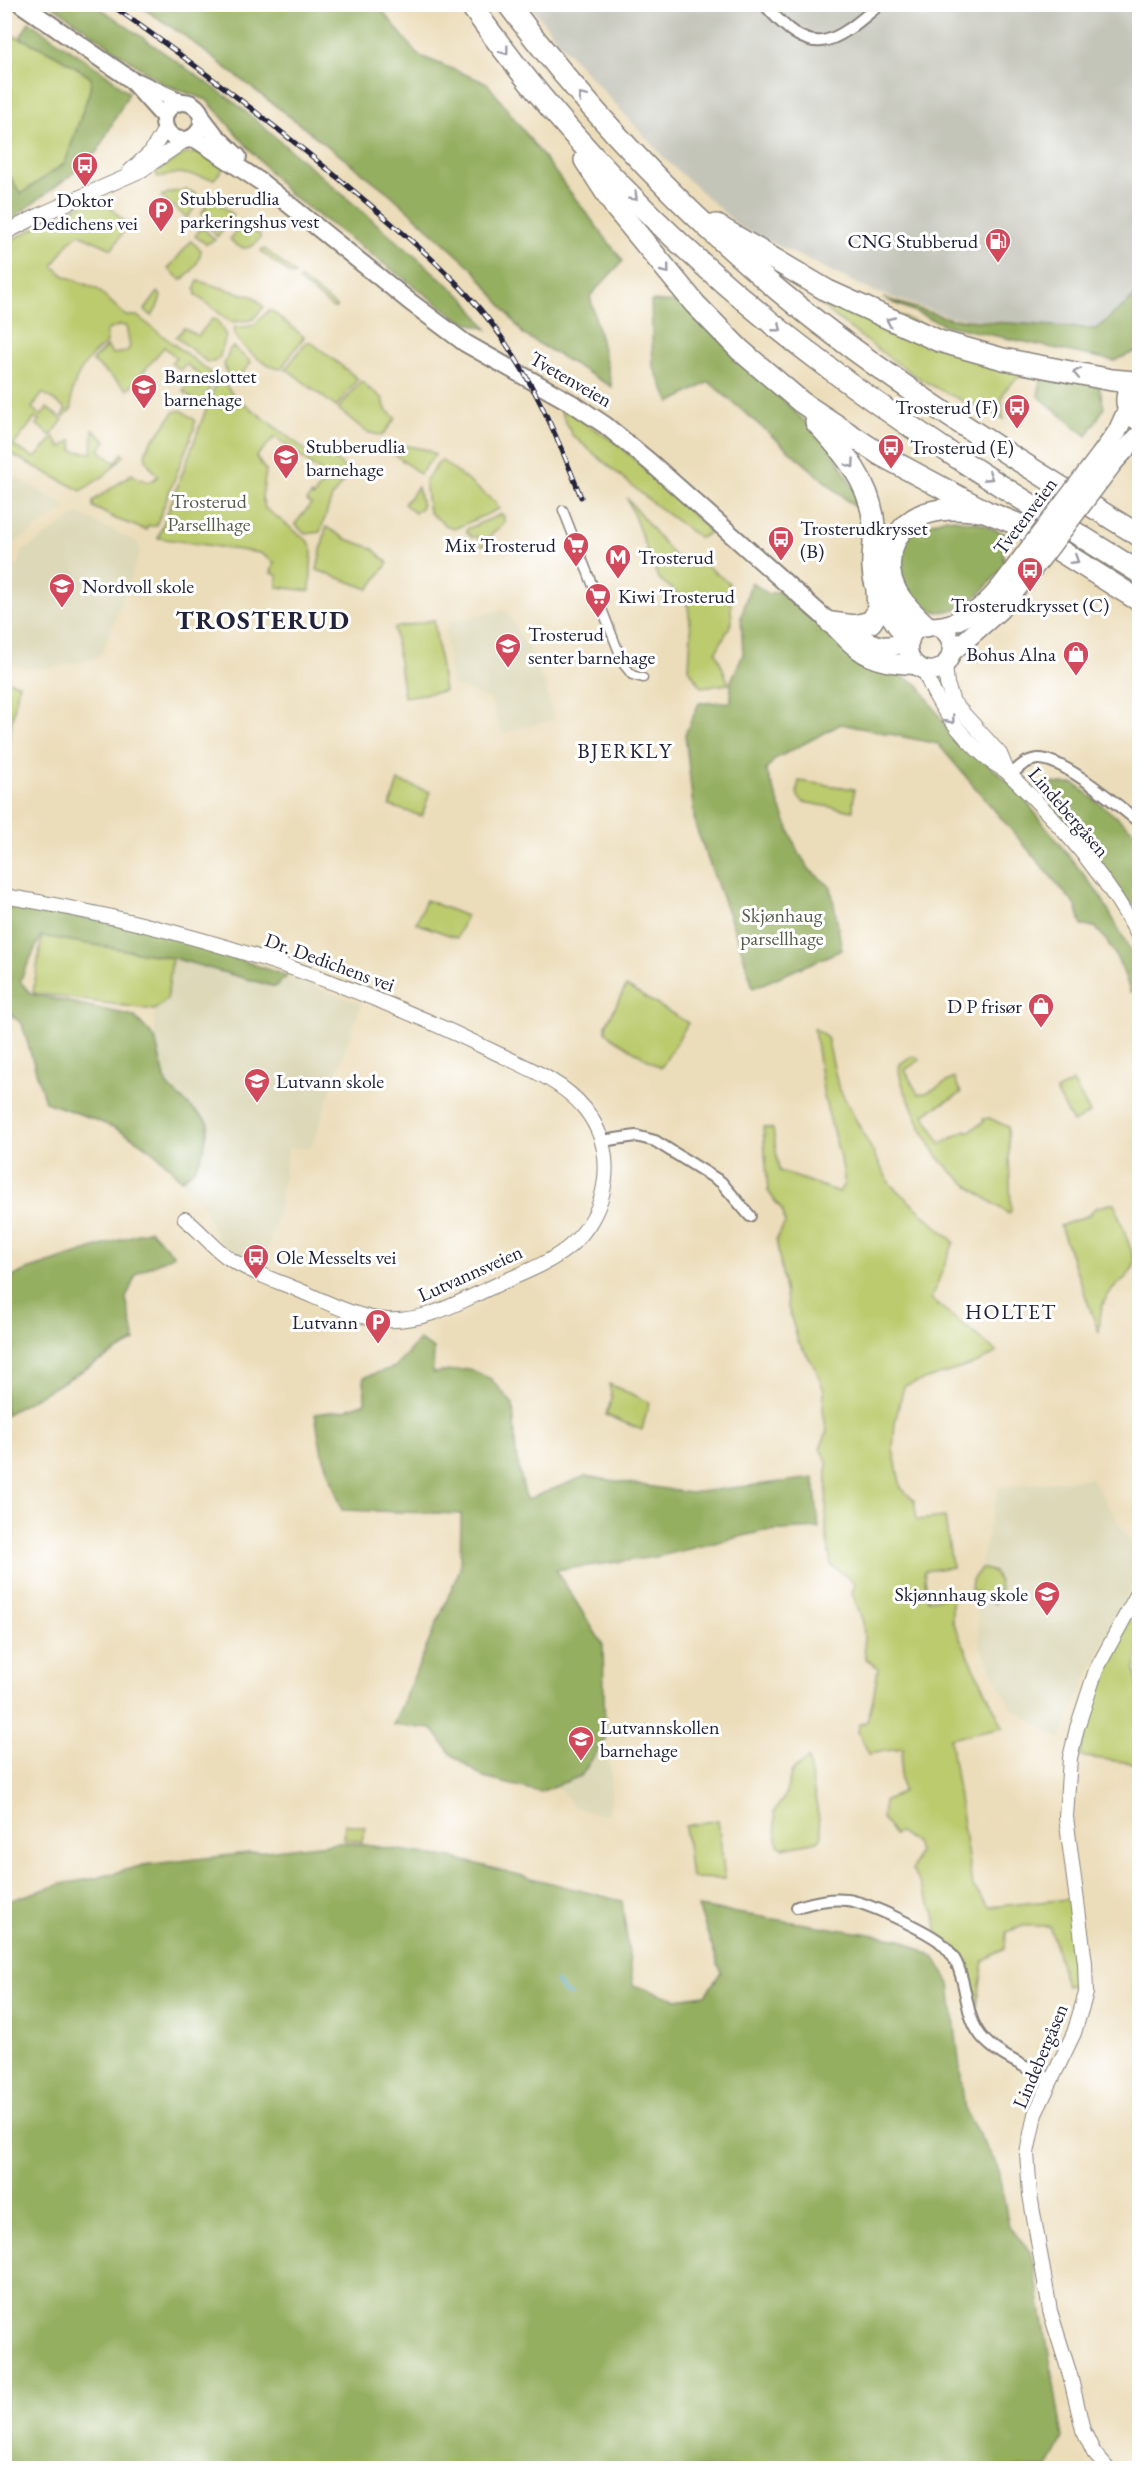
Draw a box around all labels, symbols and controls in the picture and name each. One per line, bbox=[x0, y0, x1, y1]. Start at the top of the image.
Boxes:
one-way arrow bbox=[498, 45, 509, 56]
one-way arrow bbox=[579, 93, 590, 104]
bus stop icon: Doktor Dedichens vei bbox=[70, 150, 100, 188]
place label: Stubberudlia parkeringshus vest bbox=[180, 185, 320, 234]
place label: Doktor Dedichens vei bbox=[32, 187, 138, 236]
one-way arrow bbox=[626, 190, 637, 201]
parking icon: Stubberudlia parkeringshus vest bbox=[146, 195, 176, 233]
fuel station icon: CNG Stubberud bbox=[983, 226, 1013, 264]
place label: CNG Stubberud bbox=[848, 228, 979, 254]
one-way arrow bbox=[659, 263, 670, 274]
one-way arrow bbox=[886, 316, 897, 328]
one-way arrow bbox=[771, 321, 782, 332]
street label: Tvetenveien bbox=[525, 345, 617, 413]
place label: Barneslottet barnehage bbox=[164, 363, 257, 412]
one-way arrow bbox=[1073, 367, 1083, 380]
school or university icon: Barneslottet barnehage bbox=[129, 372, 159, 410]
bus stop icon: Trosterud (F) bbox=[1002, 392, 1032, 430]
place label: Trosterud (F) bbox=[895, 394, 998, 420]
bus stop icon: Trosterud (E) bbox=[876, 432, 906, 470]
place label: Stubberudlia barnehage bbox=[306, 433, 406, 482]
place label: Trosterud (E) bbox=[910, 434, 1014, 460]
school or university icon: Stubberudlia barnehage bbox=[271, 442, 301, 480]
one-way arrow bbox=[844, 457, 855, 468]
one-way arrow bbox=[983, 469, 993, 481]
street label: Tvetenveien bbox=[987, 472, 1063, 560]
park label: Trosterud Parsellhage bbox=[167, 488, 251, 537]
place label: Trosterudkrysset (B) bbox=[800, 515, 928, 564]
bus stop icon: Trosterudkrysset (B) bbox=[766, 524, 796, 562]
supermarket icon: Mix Trosterud bbox=[561, 530, 591, 568]
place label: Mix Trosterud bbox=[445, 532, 557, 558]
metro station icon: Trosterud bbox=[603, 542, 633, 580]
place label: Trosterud bbox=[638, 544, 715, 570]
one-way arrow bbox=[1069, 552, 1079, 564]
bus stop icon: Trosterudkrysset (C) bbox=[1015, 555, 1045, 593]
school or university icon: Nordvoll skole bbox=[47, 571, 77, 609]
place label: Nordvoll skole bbox=[82, 573, 194, 599]
supermarket icon: Kiwi Trosterud bbox=[583, 581, 613, 619]
place label: Kiwi Trosterud bbox=[618, 583, 736, 609]
place label: Trosterudkrysset (C) bbox=[951, 592, 1109, 618]
district label: TROSTERUD bbox=[176, 603, 350, 637]
place label: Trosterud senter barnehage bbox=[528, 621, 655, 670]
school or university icon: Trosterud senter barnehage bbox=[493, 631, 523, 669]
shop icon: Bohus Alna bbox=[1061, 639, 1091, 677]
place label: Bohus Alna bbox=[966, 641, 1056, 667]
one-way arrow bbox=[944, 714, 955, 725]
district label: BJERKLY bbox=[577, 737, 673, 764]
street label: Lindebergåsen bbox=[1023, 761, 1116, 863]
park label: Skjønhaug parsellhage bbox=[740, 902, 824, 951]
street label: Dr. Dedichens vei bbox=[262, 926, 399, 998]
shop icon: D P frisør bbox=[1026, 991, 1056, 1029]
place label: D P frisør bbox=[947, 993, 1022, 1019]
school or university icon: Lutvann skole bbox=[242, 1066, 272, 1104]
place label: Lutvann skole bbox=[276, 1068, 384, 1094]
street label: Lutvannsveien bbox=[414, 1238, 527, 1308]
bus stop icon: Ole Messelts vei bbox=[241, 1242, 271, 1280]
place label: Ole Messelts vei bbox=[276, 1244, 397, 1270]
district label: HOLTET bbox=[965, 1298, 1057, 1325]
parking icon: Lutvann bbox=[363, 1307, 393, 1345]
place label: Lutvann bbox=[292, 1309, 358, 1335]
school or university icon: Skjønnhaug skole bbox=[1032, 1579, 1062, 1617]
place label: Skjønnhaug skole bbox=[894, 1581, 1028, 1607]
place label: Lutvannskollen barnehage bbox=[600, 1714, 720, 1763]
school or university icon: Lutvannskollen barnehage bbox=[566, 1724, 596, 1762]
street label: Lindebergåsen bbox=[1006, 1999, 1074, 2112]

